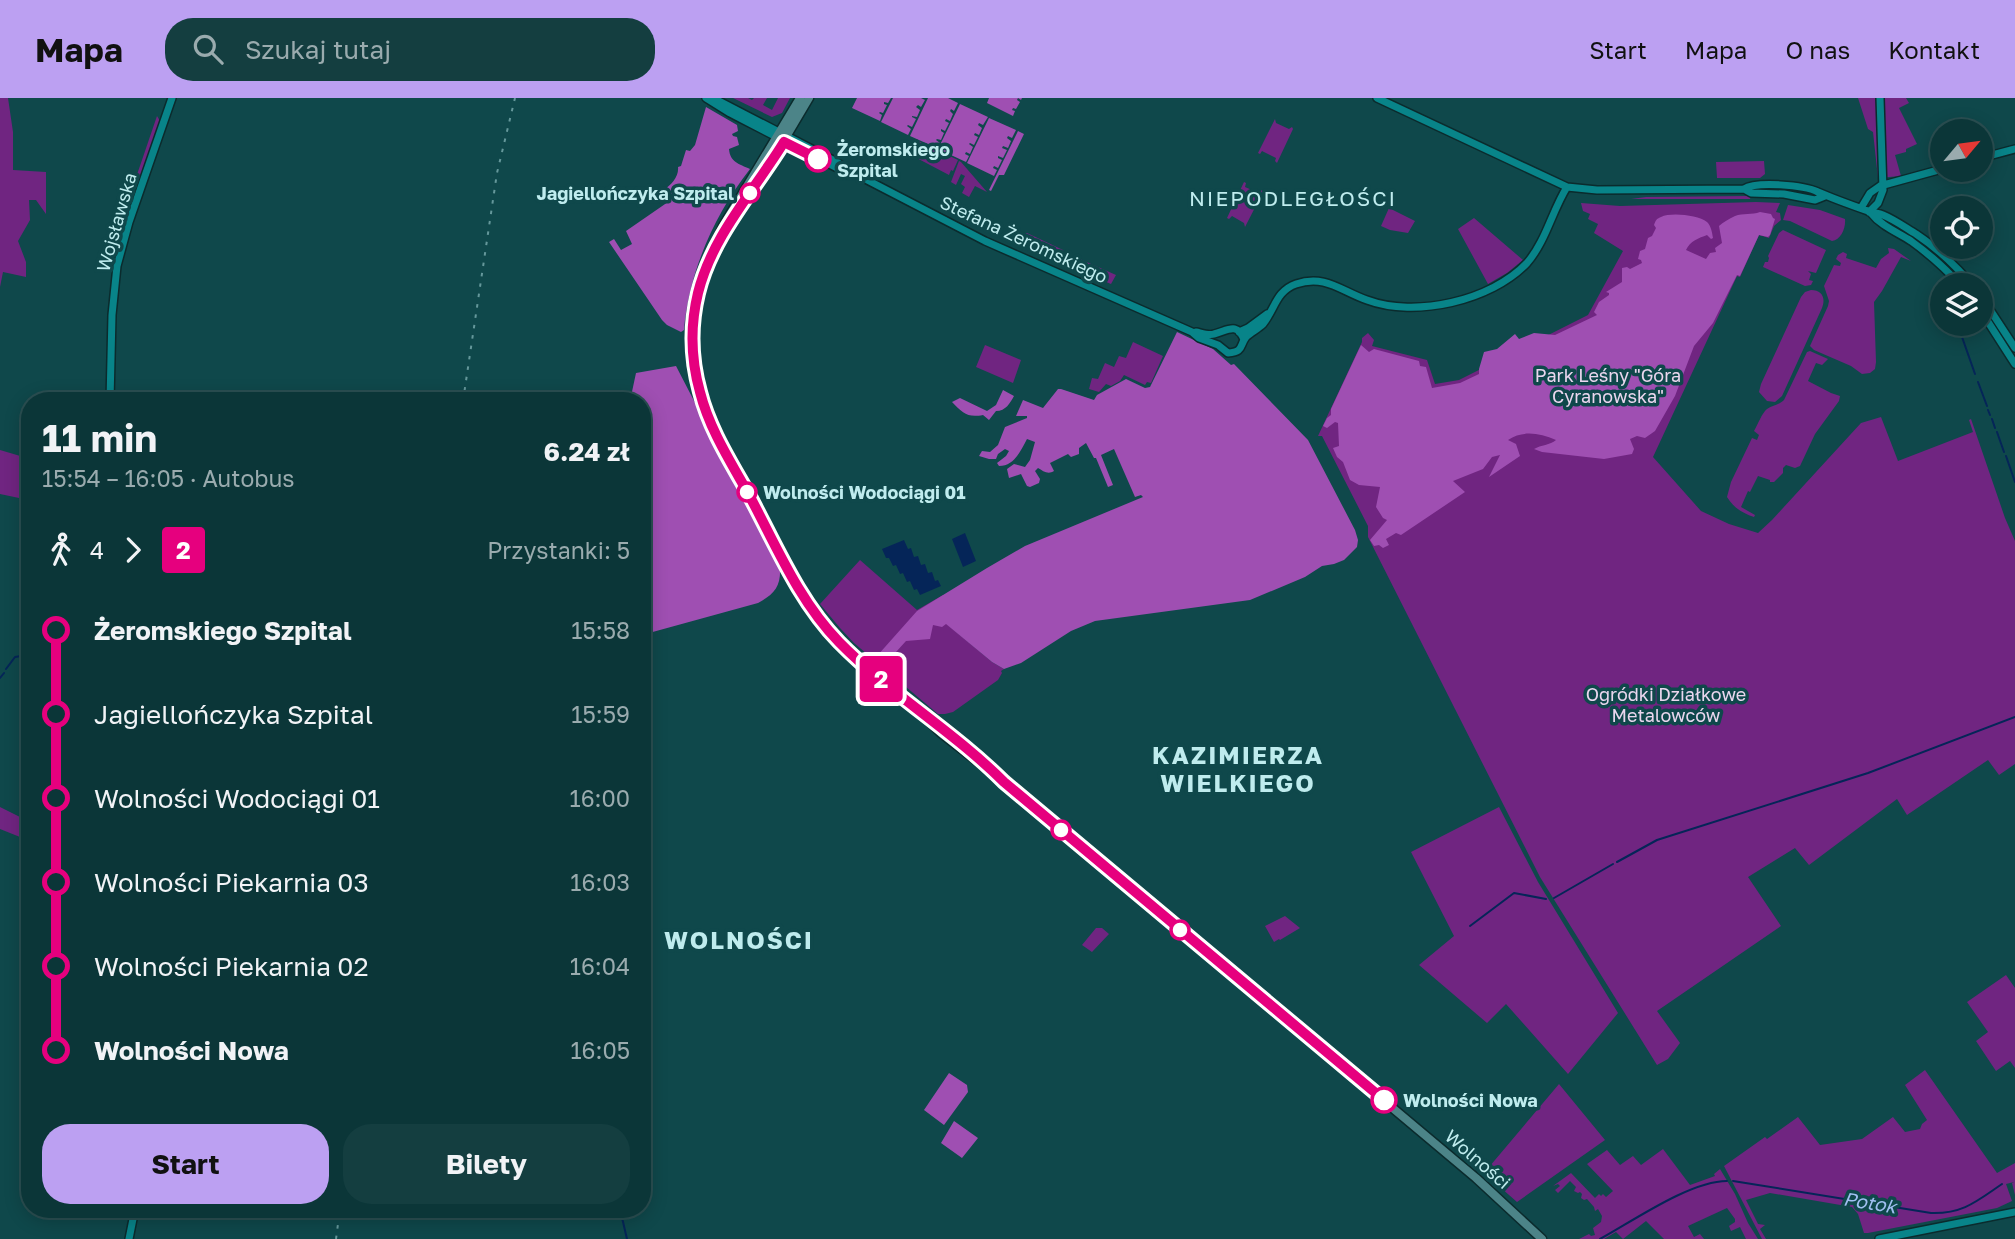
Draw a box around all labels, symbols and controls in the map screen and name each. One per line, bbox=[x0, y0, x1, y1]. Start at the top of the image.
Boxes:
search box bbox=[165, 18, 655, 81]
text: Mapa bbox=[35, 30, 123, 69]
icon: search bbox=[189, 30, 227, 68]
text: Szukaj tutaj bbox=[245, 34, 391, 65]
text: Start bbox=[1589, 35, 1647, 64]
text: Mapa bbox=[1685, 35, 1747, 64]
text: O nas bbox=[1785, 35, 1850, 64]
text: Kontakt bbox=[1888, 35, 1980, 64]
north arrow bbox=[1930, 119, 1993, 182]
map controls bbox=[1930, 119, 1993, 336]
place label: Żeromskiego Szpital bbox=[837, 138, 950, 181]
marker: Żeromskiego Szpital bbox=[805, 146, 831, 172]
street label: Wojsławska bbox=[91, 170, 141, 274]
place label: Jagiellończyka Szpital bbox=[537, 182, 734, 204]
marker: Jagiellończyka Szpital bbox=[740, 183, 760, 203]
district label: NIEPODLEGŁOŚCI bbox=[1189, 185, 1397, 211]
street label: Stefana Żeromskiego bbox=[937, 191, 1111, 287]
button: locate bbox=[1930, 196, 1993, 259]
button: layers bbox=[1930, 273, 1993, 336]
park label: Park Leśny "Góra Cyranowska" bbox=[1535, 364, 1681, 407]
text: 11 min bbox=[42, 415, 157, 460]
text: 6.24 zł bbox=[544, 436, 630, 467]
text: 15:54 – 16:05 · Autobus bbox=[42, 464, 295, 492]
place label: Wolności Wodociągi 01 bbox=[763, 481, 965, 503]
marker: Wolności Wodociągi 01 bbox=[737, 482, 757, 502]
icon: walk bbox=[42, 531, 80, 569]
icon: forward bbox=[114, 531, 152, 569]
text: 2 bbox=[176, 535, 191, 564]
text: 4 bbox=[90, 536, 104, 564]
text: Przystanki: 5 bbox=[487, 536, 630, 564]
text: Żeromskiego Szpital bbox=[94, 615, 352, 646]
text: 15:58 bbox=[571, 616, 630, 644]
line badge: 2 bbox=[858, 656, 904, 702]
text: 2 bbox=[874, 664, 888, 693]
park label: Ogródki Działkowe Metalowców bbox=[1586, 683, 1746, 726]
text: Jagiellończyka Szpital bbox=[94, 699, 373, 730]
text: 15:59 bbox=[571, 700, 630, 728]
district label: KAZIMIERZA WIELKIEGO bbox=[1152, 740, 1324, 797]
text: Wolności Wodociągi 01 bbox=[94, 783, 380, 814]
text: 16:00 bbox=[570, 784, 630, 812]
unlabelled marker bbox=[1051, 820, 1071, 840]
text: Wolności Piekarnia 03 bbox=[94, 867, 369, 898]
text: 16:03 bbox=[570, 868, 630, 896]
unlabelled marker bbox=[1170, 920, 1190, 940]
district label: WOLNOŚCI bbox=[664, 925, 814, 954]
text: Wolności Piekarnia 02 bbox=[94, 951, 369, 982]
text: 16:04 bbox=[570, 952, 630, 980]
text: Wolności Nowa bbox=[94, 1035, 289, 1066]
text: 16:05 bbox=[570, 1036, 630, 1064]
marker: Wolności Nowa bbox=[1371, 1087, 1397, 1113]
place label: Wolności Nowa bbox=[1403, 1089, 1538, 1111]
button: Start bbox=[42, 1124, 329, 1204]
button: Bilety bbox=[343, 1124, 630, 1204]
street label: Wolności bbox=[1441, 1125, 1515, 1193]
water label: Potok bbox=[1842, 1186, 1900, 1218]

